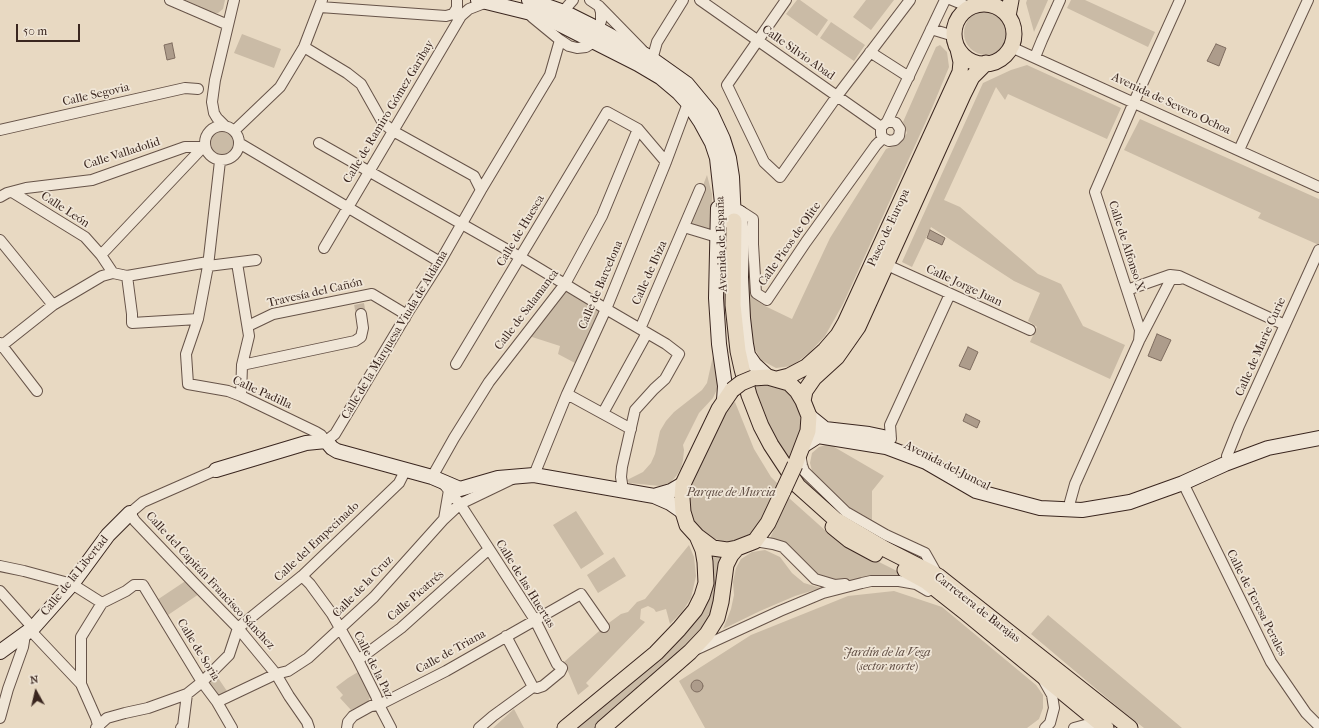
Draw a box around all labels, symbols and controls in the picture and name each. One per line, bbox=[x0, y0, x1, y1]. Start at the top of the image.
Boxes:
scale bar bbox=[18, 16, 82, 42]
street label: Calle Silvio Abad bbox=[759, 22, 837, 84]
text: 50 m bbox=[23, 24, 47, 38]
street label: Calle de Ramiro Gómez Garibay bbox=[341, 38, 437, 186]
street label: Avenida de Severo Ochoa bbox=[1109, 70, 1233, 138]
street label: Calle Segovia bbox=[61, 80, 131, 110]
street label: Calle Valladolid bbox=[82, 135, 162, 173]
street label: Paseo de Europa bbox=[865, 187, 913, 269]
street label: Calle León bbox=[38, 189, 92, 231]
street label: Calle de Huesca bbox=[494, 193, 548, 269]
street label: Avenida de España bbox=[713, 196, 731, 292]
street label: Calle Picos de Olite bbox=[756, 199, 824, 289]
street label: Calle de Alfonso X bbox=[1105, 199, 1147, 293]
street label: Calle de Barcelona bbox=[576, 238, 626, 332]
street label: Calle de Ibiza bbox=[629, 239, 671, 307]
street label: Calle de la Marquesa Viuda de Aldama bbox=[339, 248, 451, 422]
street label: Calle Jorge Juan bbox=[924, 262, 1004, 310]
street label: Calle de Salamanca bbox=[492, 267, 562, 353]
street label: Travesía del Cañón bbox=[266, 275, 364, 311]
street label: Calle de Marie Curie bbox=[1233, 295, 1289, 399]
street label: Calle Padilla bbox=[230, 373, 294, 413]
street label: Avenida del Juncal bbox=[902, 438, 992, 494]
park label: Parque de Murcia bbox=[686, 486, 776, 500]
street label: Calle del Empecinado bbox=[272, 499, 362, 585]
street label: Calle del Capitán Francisco Sánchez bbox=[142, 509, 278, 653]
street label: Calle de la Libertad bbox=[38, 533, 112, 619]
street label: Calle de las Huertas bbox=[492, 537, 558, 631]
street label: Calle de Teresa Perales bbox=[1223, 547, 1289, 659]
street label: Calle de la Cruz bbox=[330, 553, 396, 621]
street label: Calle Picatrés bbox=[385, 568, 447, 624]
street label: Carretera de Barajas bbox=[931, 570, 1023, 646]
street label: Calle de Soria bbox=[173, 616, 223, 684]
street label: Calle de Triana bbox=[414, 627, 488, 677]
street label: Calle de la Paz bbox=[350, 629, 396, 701]
park label: Jardín de la Vega (sector norte) bbox=[843, 646, 931, 674]
north arrow bbox=[16, 672, 56, 712]
text: N bbox=[29, 673, 39, 687]

